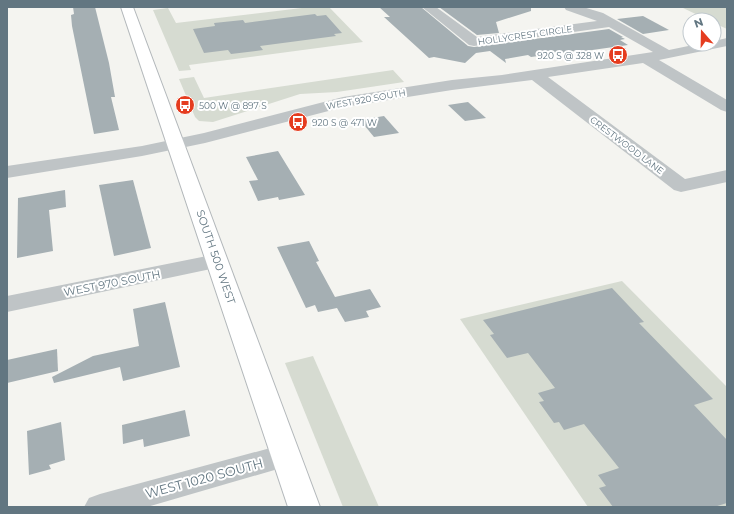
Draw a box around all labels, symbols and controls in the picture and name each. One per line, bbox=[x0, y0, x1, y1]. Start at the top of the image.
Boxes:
north arrow bbox=[682, 12, 722, 52]
text: N bbox=[692, 15, 705, 31]
street label: HOLLYCREST CIRCLE bbox=[477, 23, 573, 47]
bus stop icon: 920 S @ 328 W bbox=[607, 44, 629, 66]
place label: 920 S @ 328 W bbox=[537, 50, 604, 61]
street label: WEST 920 SOUTH bbox=[325, 87, 407, 111]
bus stop icon: 500 W @ 897 S bbox=[174, 94, 196, 116]
place label: 500 W @ 897 S bbox=[199, 100, 267, 111]
bus stop icon: 920 S @ 471 W bbox=[287, 111, 309, 133]
street label: CRESTWOOD LANE bbox=[588, 114, 666, 176]
place label: 920 S @ 471 W bbox=[312, 117, 377, 128]
street label: SOUTH 500 WEST bbox=[193, 208, 239, 307]
street label: WEST 970 SOUTH bbox=[63, 267, 161, 299]
street label: WEST 1020 SOUTH bbox=[143, 455, 265, 501]

